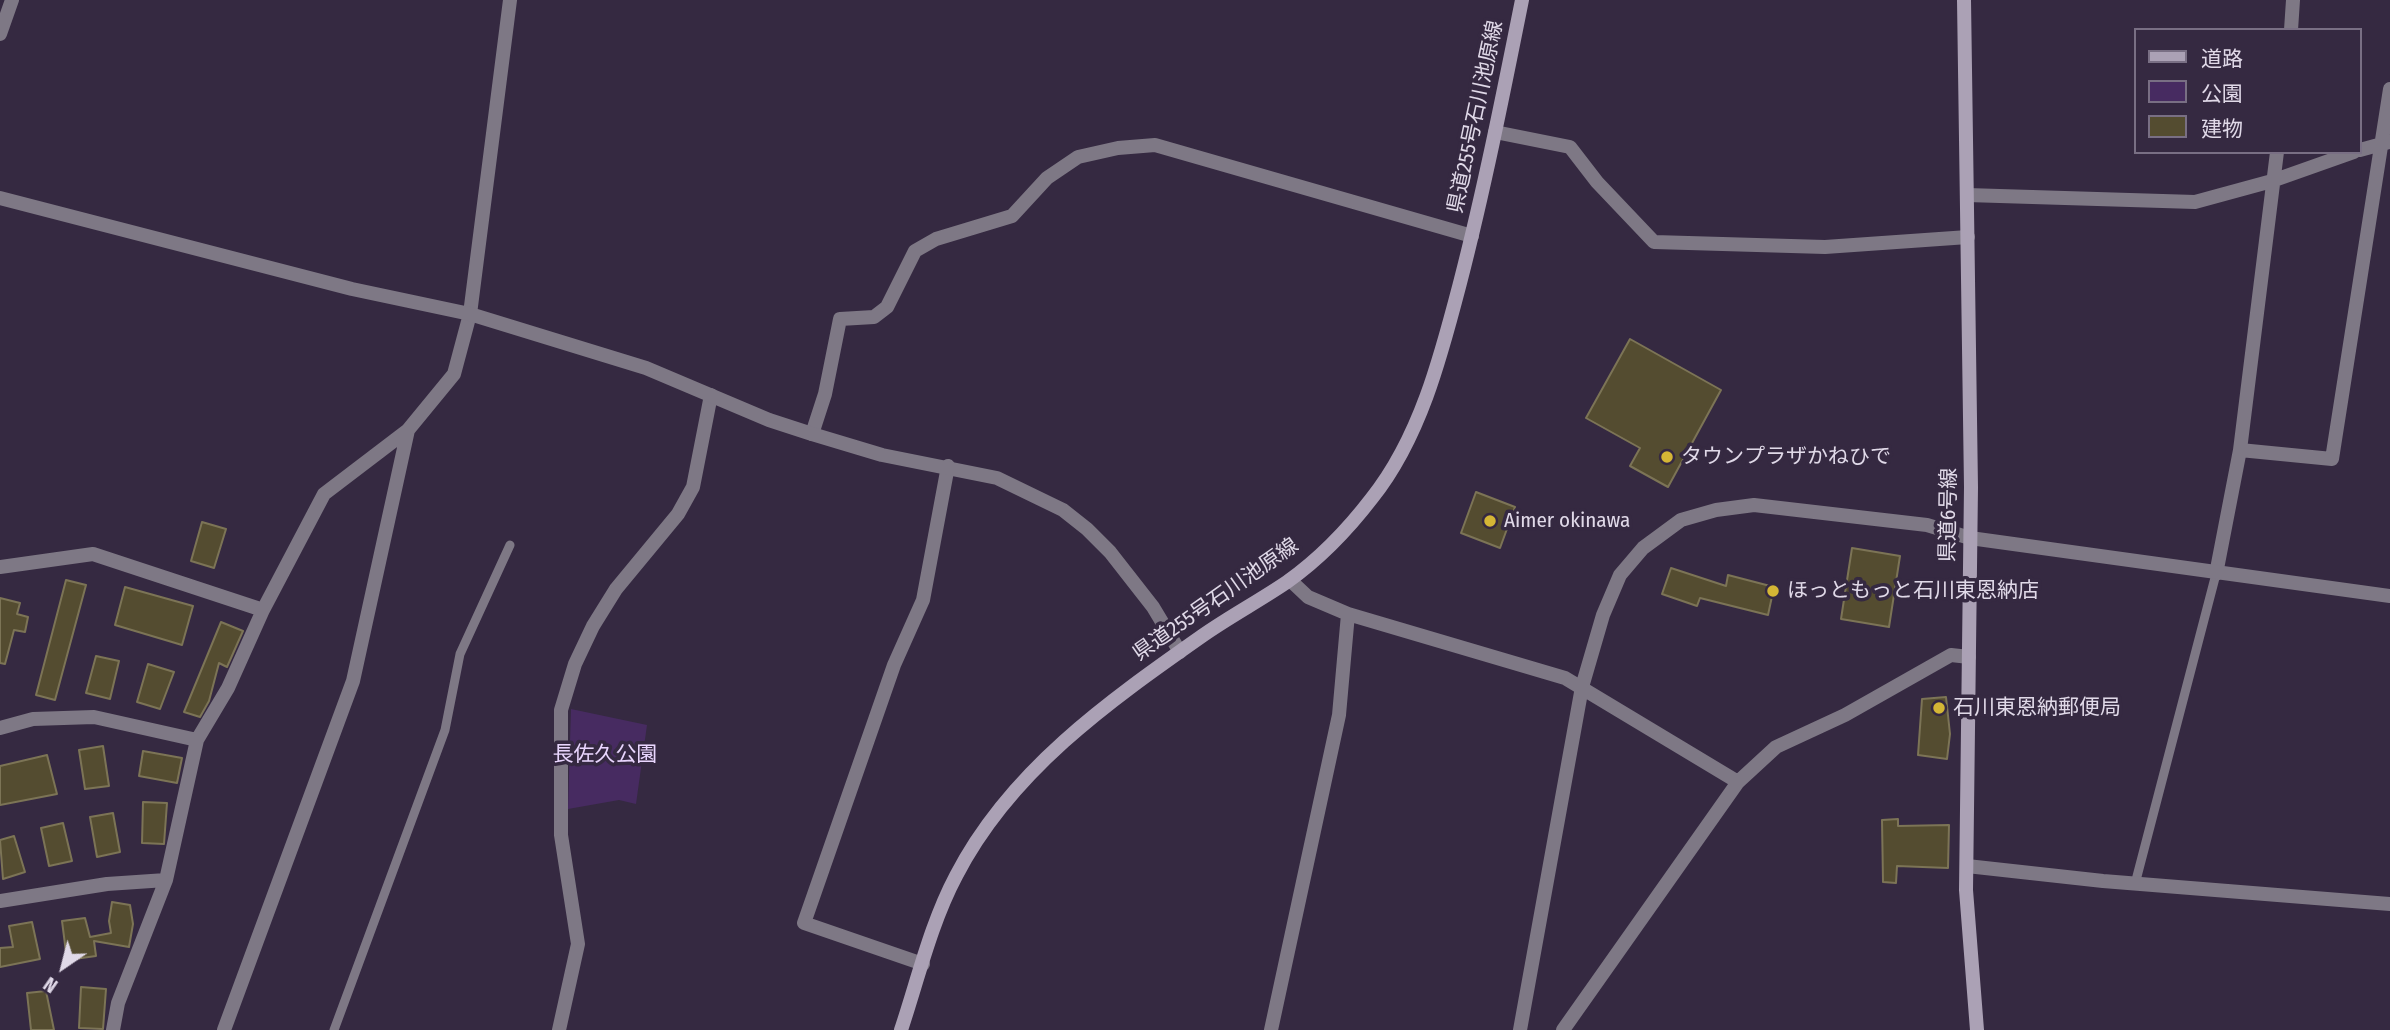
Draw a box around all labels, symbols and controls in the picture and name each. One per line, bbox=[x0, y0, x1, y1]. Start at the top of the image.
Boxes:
street label: 県道255号石川池原線 bbox=[1443, 18, 1509, 216]
legend bbox=[2134, 28, 2362, 154]
text: 道路 bbox=[2201, 46, 2243, 72]
text: 公園 bbox=[2201, 81, 2243, 107]
text: 建物 bbox=[2201, 116, 2243, 142]
place label: タウンプラザかねひで bbox=[1681, 444, 1891, 470]
marker: タウンプラザかねひで bbox=[1659, 449, 1675, 465]
street label: 県道6号線 bbox=[1936, 468, 1962, 562]
place label: Aimer okinawa bbox=[1504, 508, 1630, 534]
marker: Aimer okinawa bbox=[1482, 513, 1498, 529]
street label: 県道255号石川池原線 bbox=[1128, 533, 1304, 667]
place label: ほっともっと石川東恩納店 bbox=[1787, 578, 2039, 604]
marker: ほっともっと石川東恩納店 bbox=[1765, 583, 1781, 599]
place label: 石川東恩納郵便局 bbox=[1953, 695, 2121, 721]
marker: 石川東恩納郵便局 bbox=[1931, 700, 1947, 716]
park label: 長佐久公園 bbox=[553, 742, 657, 768]
north arrow bbox=[28, 932, 98, 1002]
text: N bbox=[39, 972, 62, 997]

